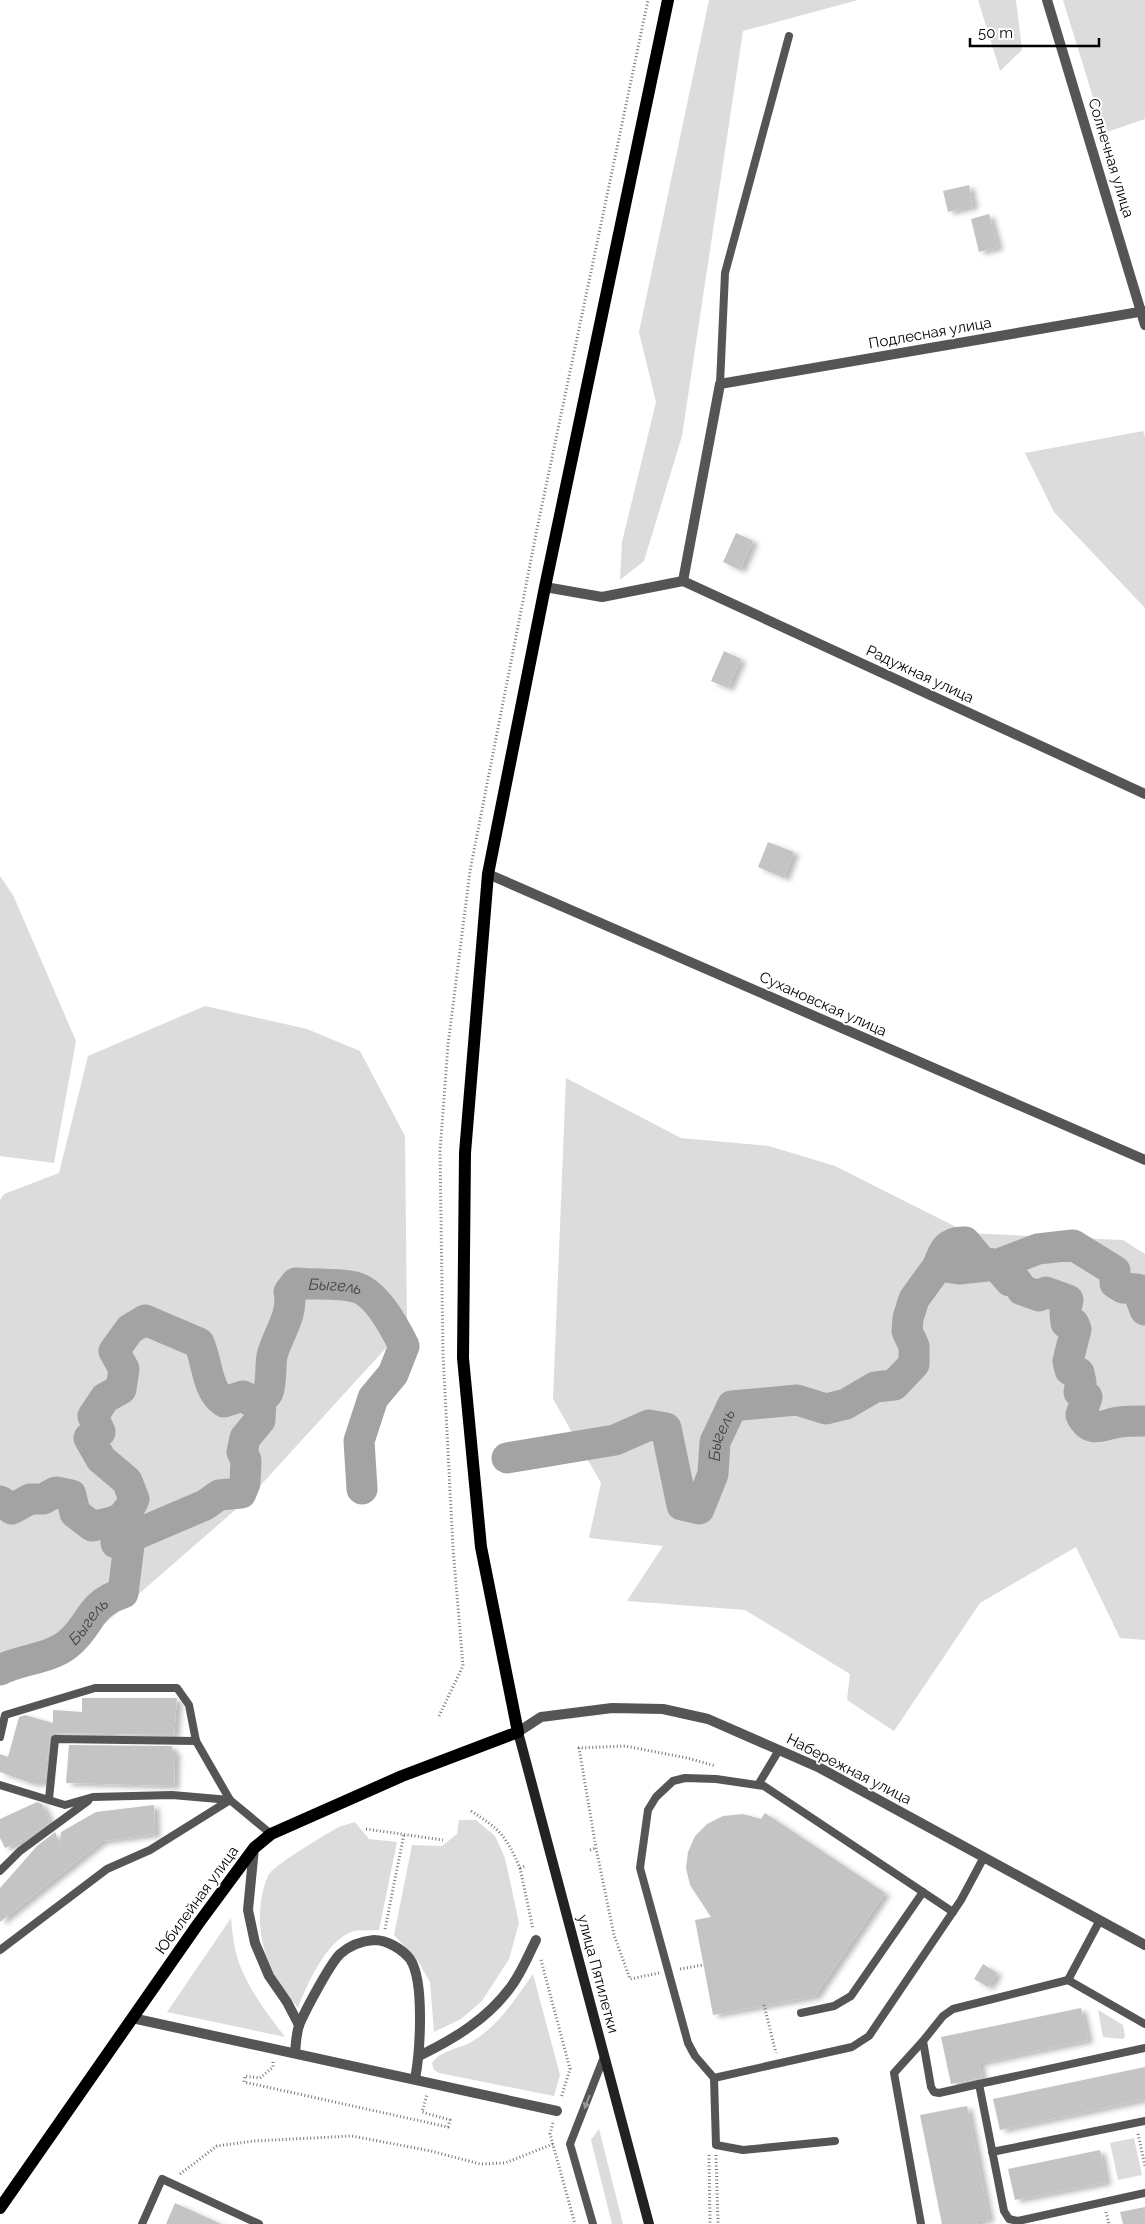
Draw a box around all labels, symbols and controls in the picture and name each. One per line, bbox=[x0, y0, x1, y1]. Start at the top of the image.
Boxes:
scale bar bbox=[970, 15, 1099, 47]
text: 50 m bbox=[978, 24, 1013, 42]
street label: Солнечная улица bbox=[1084, 96, 1138, 220]
street label: Подлесная улица bbox=[867, 313, 993, 353]
street label: Радужная улица bbox=[863, 641, 977, 707]
street label: Сухановская улица bbox=[756, 968, 890, 1040]
water label: Быгель bbox=[308, 1275, 365, 1299]
water label: Быгель bbox=[705, 1406, 739, 1462]
water label: Быгель bbox=[65, 1594, 112, 1649]
street label: Набережная улица bbox=[784, 1730, 914, 1808]
street label: Юбилейная улица bbox=[152, 1842, 242, 1958]
street label: улица Пятилетки bbox=[574, 1913, 622, 2035]
one-way arrow bbox=[583, 2095, 591, 2110]

